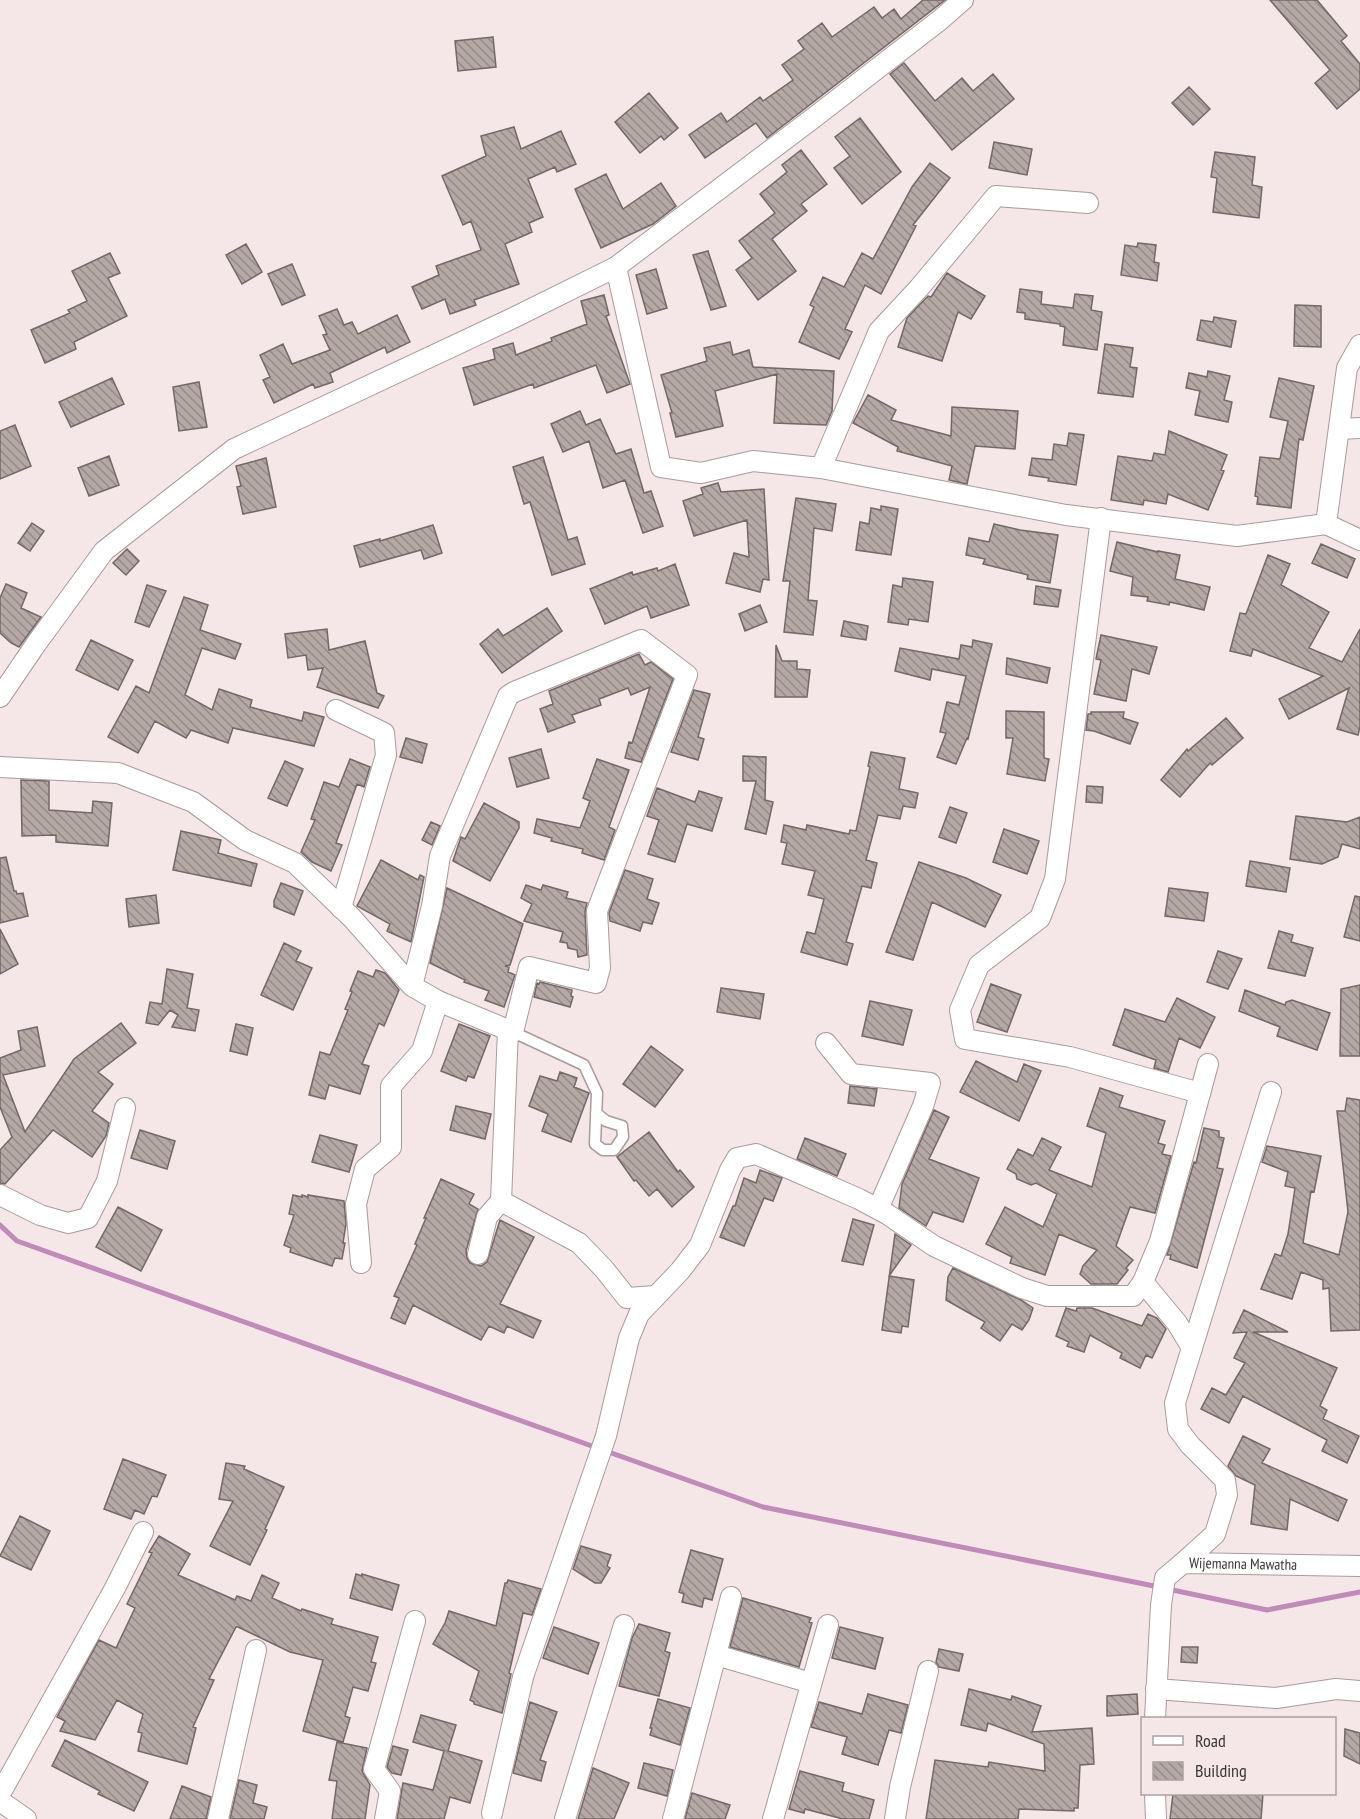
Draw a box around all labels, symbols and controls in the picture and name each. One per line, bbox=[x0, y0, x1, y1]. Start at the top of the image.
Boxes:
street label: Wijemanna Mawatha bbox=[1189, 1553, 1297, 1574]
legend bbox=[1141, 1717, 1336, 1795]
text: Road bbox=[1195, 1729, 1226, 1752]
text: Building bbox=[1195, 1759, 1247, 1782]

